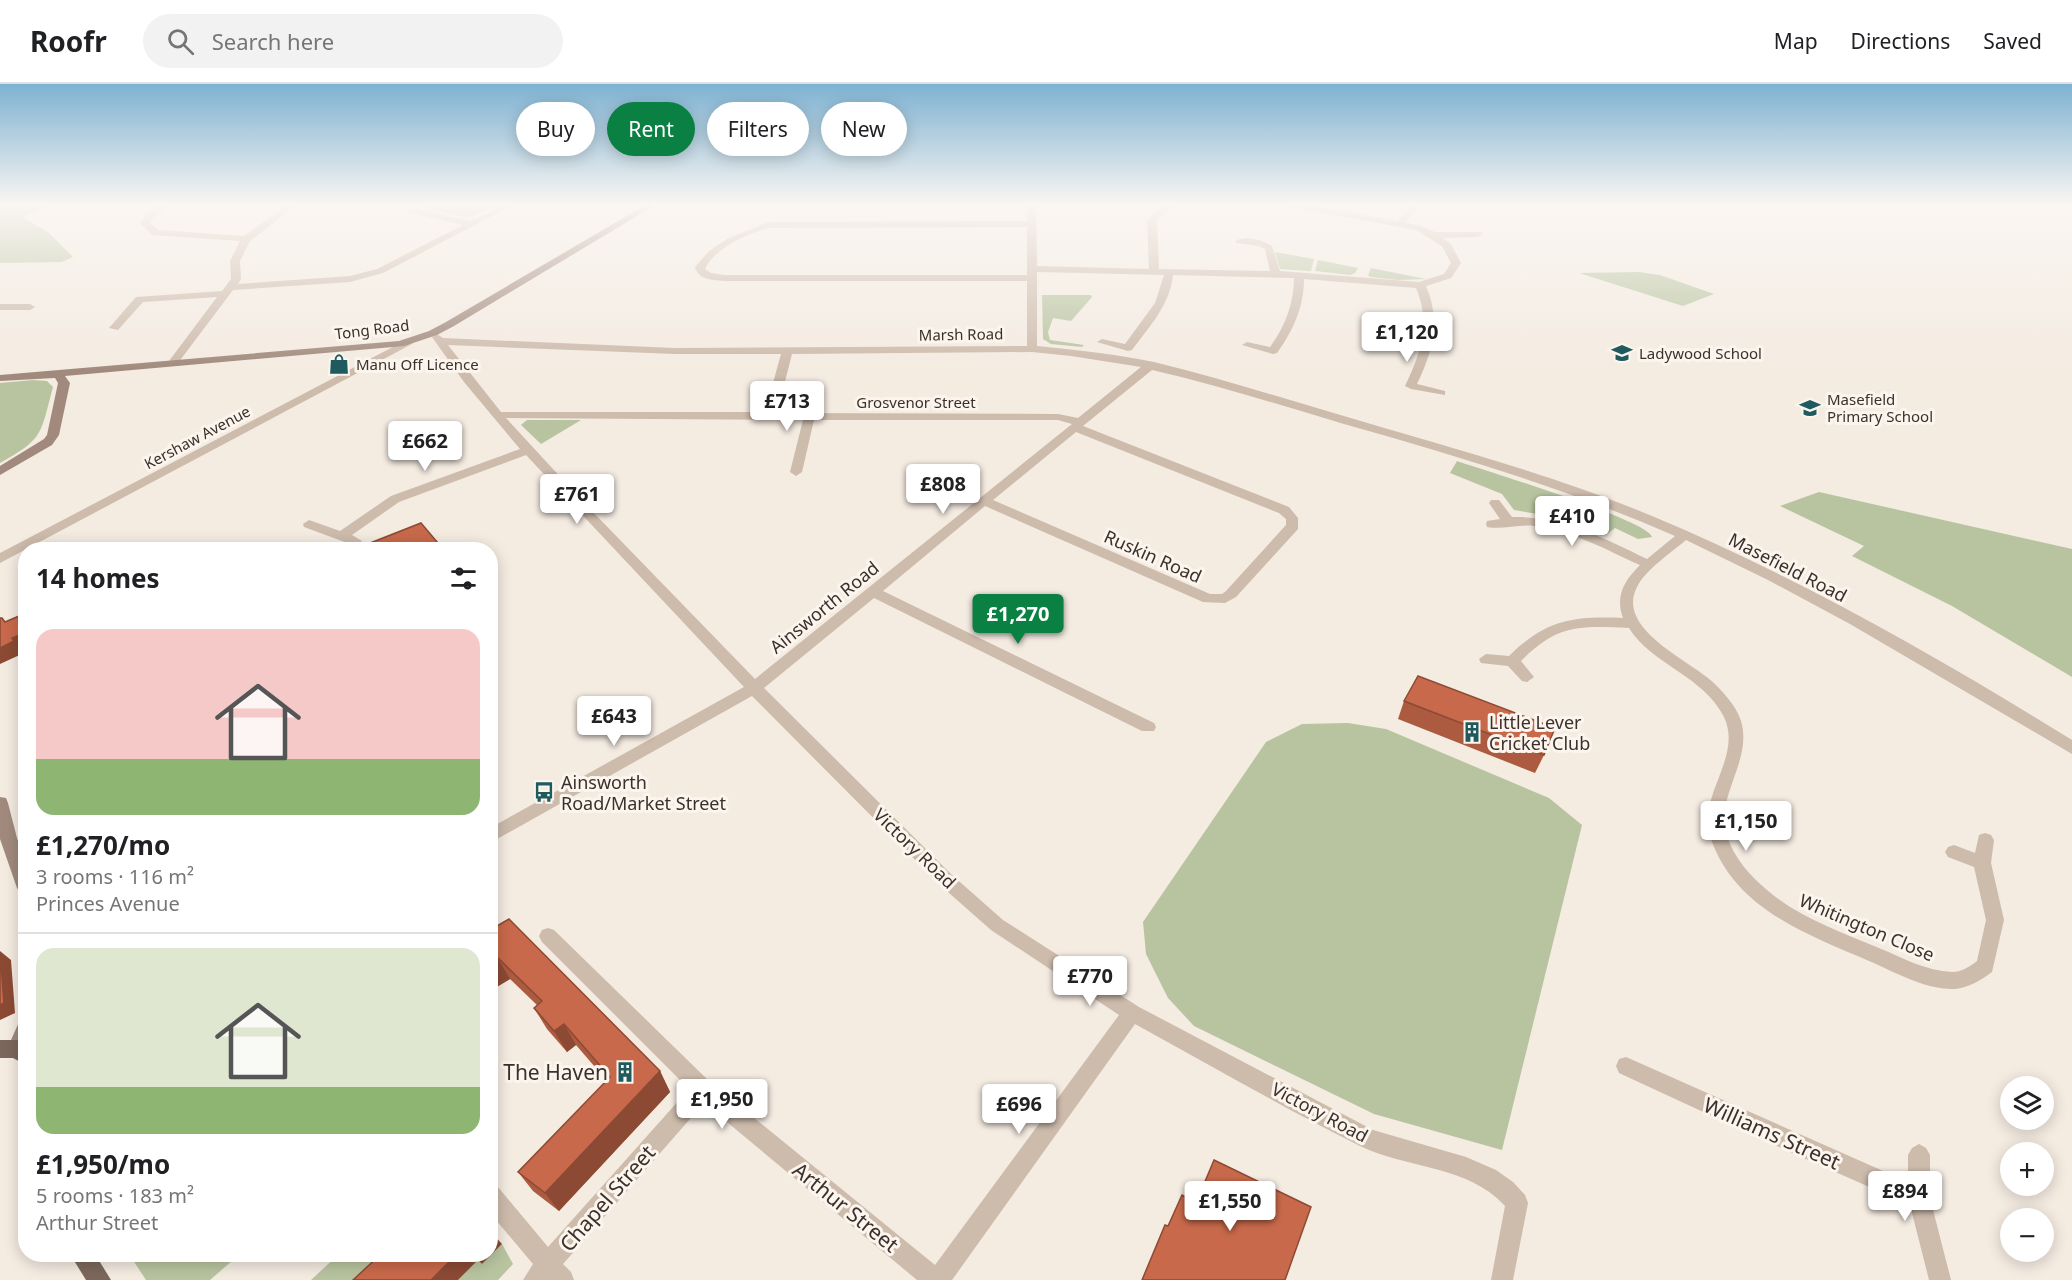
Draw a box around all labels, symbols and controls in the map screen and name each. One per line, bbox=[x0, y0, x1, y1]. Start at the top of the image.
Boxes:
search box bbox=[143, 14, 563, 68]
text: Roofr bbox=[30, 22, 107, 60]
icon: search bbox=[164, 25, 197, 58]
text: Search here bbox=[212, 26, 334, 56]
text: Map bbox=[1774, 27, 1818, 55]
text: Directions bbox=[1851, 27, 1950, 55]
text: Saved bbox=[1983, 27, 2042, 55]
chip: Buy bbox=[516, 102, 595, 156]
chip: Rent bbox=[607, 102, 695, 156]
chip: Filters bbox=[707, 102, 809, 156]
chip: New bbox=[821, 102, 907, 156]
pin: £1,120 bbox=[1358, 312, 1456, 363]
street label: Tong Road bbox=[334, 315, 410, 343]
text: £1,120 bbox=[1376, 318, 1438, 345]
street label: Marsh Road bbox=[919, 323, 1003, 345]
school or university icon: Ladywood School bbox=[1610, 341, 1634, 365]
place label: Ladywood School bbox=[1639, 343, 1762, 363]
shop icon: Manu Off Licence bbox=[327, 352, 351, 376]
place label: Manu Off Licence bbox=[356, 354, 479, 374]
pin: £713 bbox=[751, 381, 823, 432]
text: £713 bbox=[764, 387, 810, 414]
place label: Masefield Primary School bbox=[1827, 389, 1933, 426]
street label: Grosvenor Street bbox=[856, 392, 976, 412]
school or university icon: Masefield Primary School bbox=[1798, 396, 1822, 420]
street label: Kershaw Avenue bbox=[141, 401, 253, 473]
pin: £662 bbox=[389, 421, 461, 472]
text: £662 bbox=[402, 427, 448, 454]
pin: £808 bbox=[907, 464, 979, 515]
text: £808 bbox=[920, 470, 966, 497]
pin: £761 bbox=[541, 474, 613, 525]
text: £761 bbox=[554, 480, 600, 507]
pin: £410 bbox=[1536, 496, 1608, 547]
text: £410 bbox=[1549, 502, 1595, 529]
street label: Ruskin Road bbox=[1100, 524, 1206, 588]
street label: Masefield Road bbox=[1725, 527, 1851, 607]
street label: Ainsworth Road bbox=[764, 556, 884, 658]
text: 14 homes bbox=[36, 560, 160, 596]
icon: filters bbox=[447, 562, 480, 595]
pin: £1,270 bbox=[969, 594, 1067, 645]
text: £1,270 bbox=[987, 600, 1049, 627]
icon: home bbox=[204, 668, 312, 776]
pin: £643 bbox=[578, 696, 650, 747]
text: £643 bbox=[591, 702, 637, 729]
place label: Little Lever Cricket Club bbox=[1489, 710, 1590, 755]
building icon: Little Lever Cricket Club bbox=[1460, 720, 1484, 744]
place label: Ainsworth Road/Market Street bbox=[561, 770, 727, 815]
bus stop icon: Ainsworth Road/Market Street bbox=[532, 780, 556, 804]
pin: £1,150 bbox=[1697, 801, 1795, 852]
street label: Victory Road bbox=[869, 803, 961, 893]
text: £1,150 bbox=[1715, 807, 1777, 834]
text: £1,270/mo bbox=[36, 827, 170, 863]
text: 3 rooms · 116 m² bbox=[36, 863, 194, 890]
street label: Whitington Close bbox=[1796, 888, 1938, 966]
text: Princes Avenue bbox=[36, 890, 180, 917]
pin: £770 bbox=[1054, 956, 1126, 1007]
text: £770 bbox=[1067, 962, 1113, 989]
icon: home bbox=[204, 987, 312, 1095]
place label: The Haven bbox=[503, 1058, 608, 1086]
building icon: The Haven bbox=[613, 1060, 637, 1084]
map controls bbox=[2000, 1076, 2054, 1262]
button: layers bbox=[2000, 1076, 2054, 1130]
street label: Victory Road bbox=[1268, 1077, 1372, 1147]
pin: £1,950 bbox=[673, 1079, 771, 1130]
pin: £696 bbox=[983, 1084, 1055, 1135]
text: £1,950 bbox=[691, 1085, 753, 1112]
text: £696 bbox=[996, 1090, 1042, 1117]
street label: Williams Street bbox=[1699, 1090, 1845, 1176]
street label: Chapel Street bbox=[553, 1139, 661, 1257]
button: + bbox=[2000, 1142, 2054, 1196]
text: £1,950/mo bbox=[36, 1146, 170, 1182]
street label: Arthur Street bbox=[787, 1156, 905, 1259]
pin: £894 bbox=[1869, 1171, 1941, 1222]
text: £894 bbox=[1882, 1177, 1928, 1204]
pin: £1,550 bbox=[1181, 1181, 1279, 1232]
text: 5 rooms · 183 m² bbox=[36, 1182, 194, 1209]
text: £1,550 bbox=[1199, 1187, 1261, 1214]
button: − bbox=[2000, 1208, 2054, 1262]
text: Arthur Street bbox=[36, 1209, 158, 1236]

